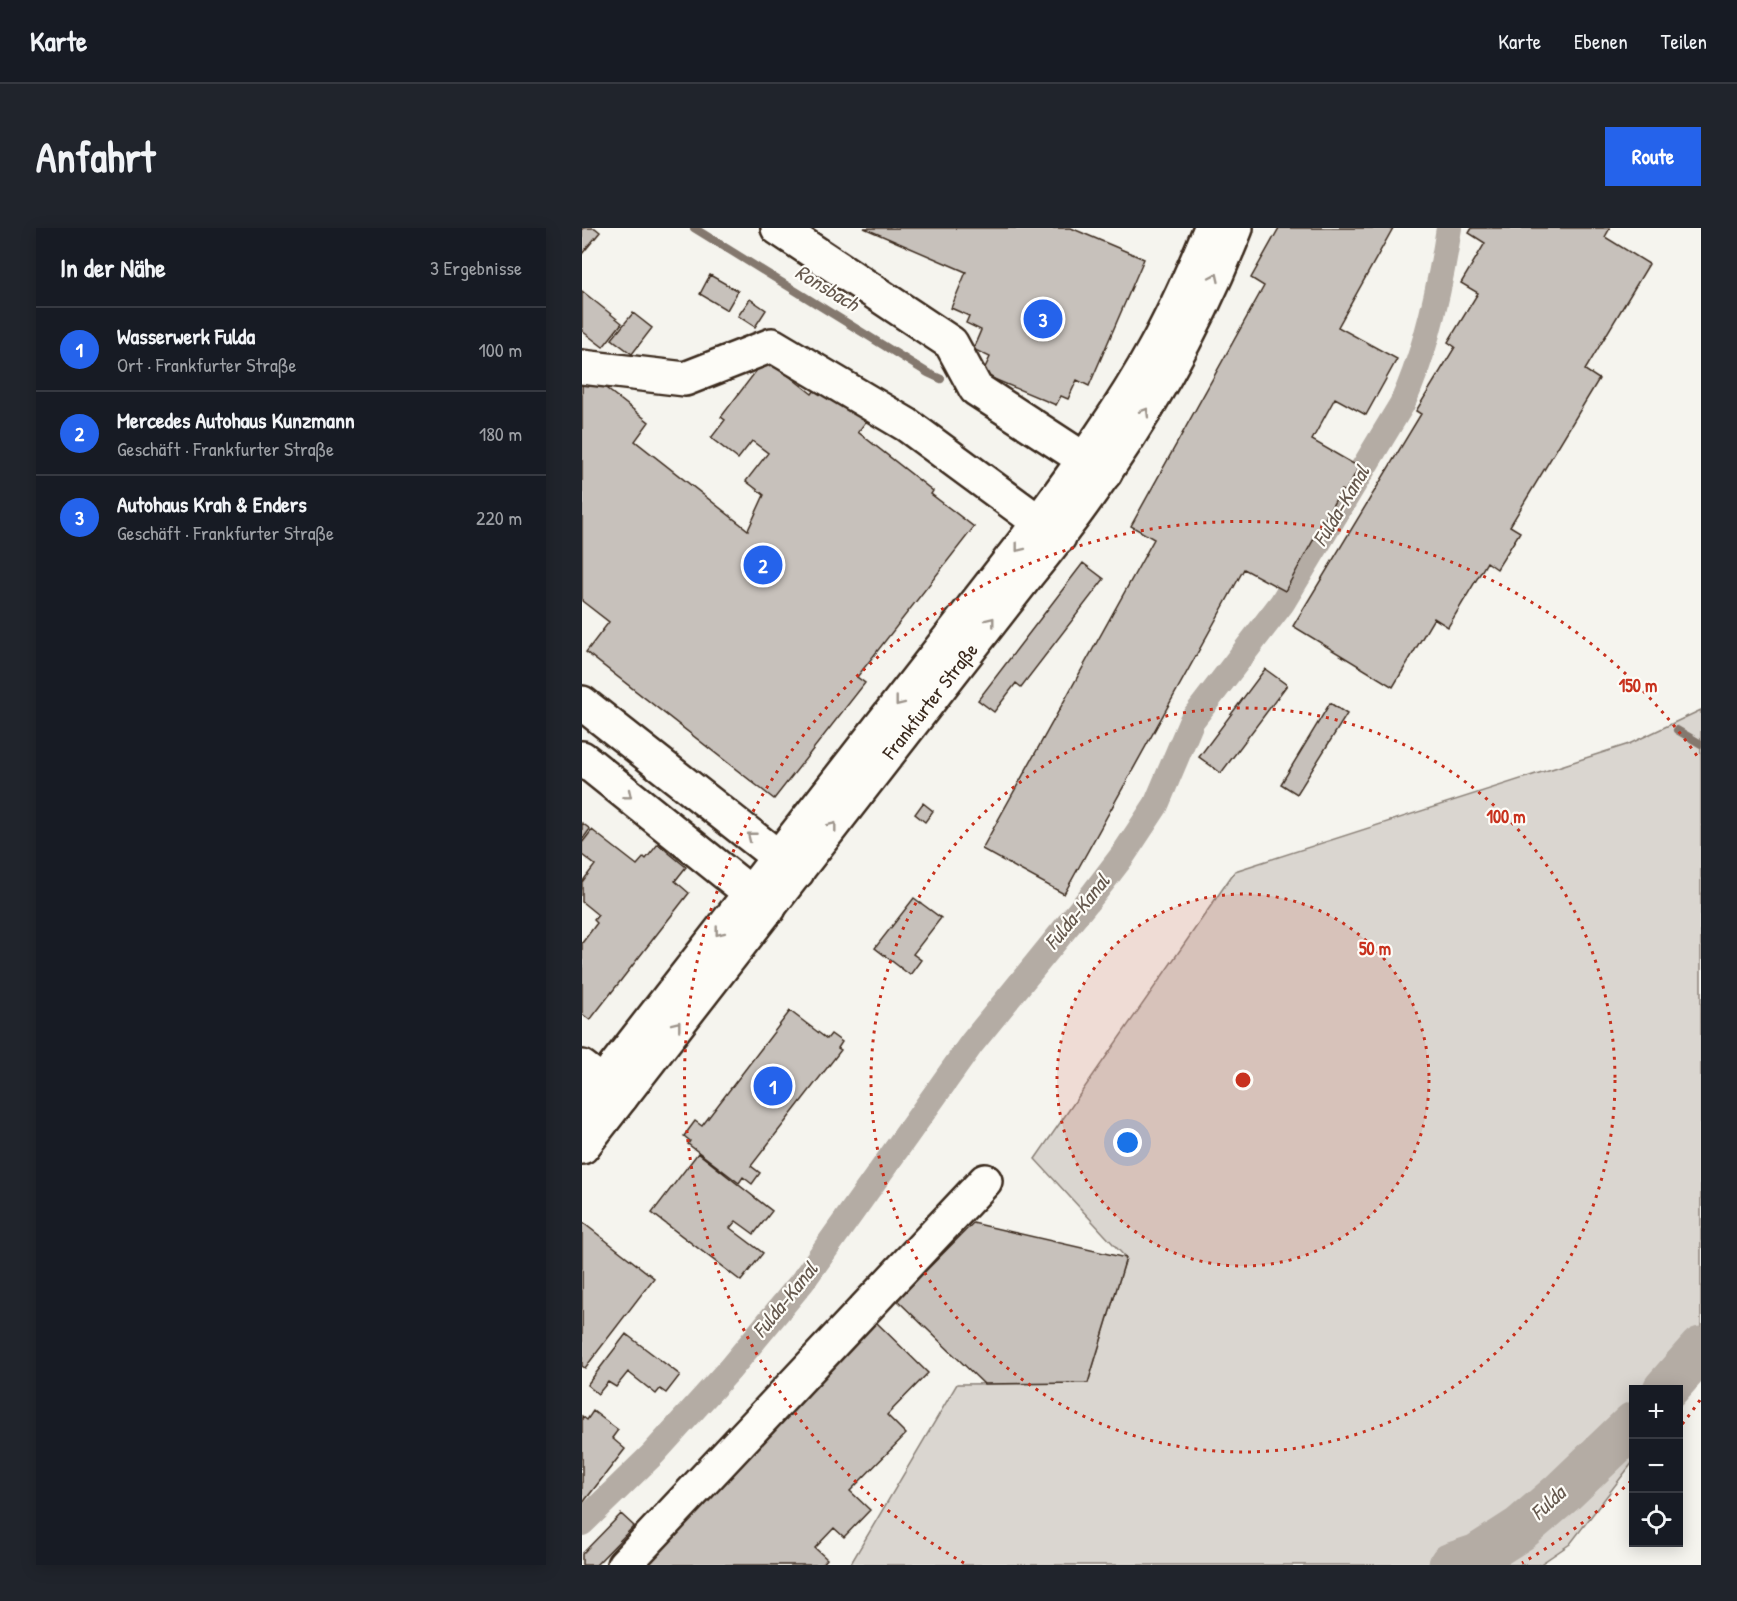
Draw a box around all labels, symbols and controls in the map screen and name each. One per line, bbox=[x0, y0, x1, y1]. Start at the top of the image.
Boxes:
text: Karte bbox=[30, 22, 87, 60]
text: Karte bbox=[1498, 27, 1541, 56]
text: Ebenen bbox=[1574, 27, 1628, 56]
text: Teilen bbox=[1661, 27, 1707, 56]
button: Route bbox=[1605, 127, 1701, 186]
text: Anfahrt bbox=[36, 128, 155, 185]
text: In der Nähe bbox=[60, 250, 166, 285]
text: 3 Ergebnisse bbox=[430, 254, 522, 281]
water label: Ronsbach bbox=[790, 257, 865, 318]
one-way arrow bbox=[1208, 272, 1220, 283]
pin: 3 bbox=[1024, 296, 1062, 341]
text: Wasserwerk Fulda bbox=[117, 321, 255, 351]
text: 1 bbox=[76, 336, 83, 363]
text: 100 m bbox=[479, 336, 522, 363]
text: Ort · Frankfurter Straße bbox=[117, 351, 296, 378]
text: Mercedes Autohaus Kunzmann bbox=[117, 405, 355, 435]
one-way arrow bbox=[1138, 408, 1149, 418]
text: 2 bbox=[75, 420, 84, 447]
text: 180 m bbox=[479, 420, 522, 447]
text: Geschäft · Frankfurter Straße bbox=[117, 435, 334, 462]
water label: Fulda-Kanal bbox=[1305, 459, 1377, 551]
text: Autohaus Krah & Enders bbox=[117, 489, 307, 519]
text: 3 bbox=[75, 504, 84, 531]
text: 220 m bbox=[476, 504, 522, 531]
text: Geschäft · Frankfurter Straße bbox=[117, 519, 334, 546]
one-way arrow bbox=[1016, 541, 1027, 552]
pin: 2 bbox=[744, 542, 783, 588]
one-way arrow bbox=[984, 617, 995, 628]
street label: Frankfurter Straße bbox=[875, 637, 984, 765]
text: 150 m bbox=[1619, 673, 1657, 698]
one-way arrow bbox=[896, 695, 907, 706]
one-way arrow bbox=[621, 787, 632, 798]
text: 100 m bbox=[1486, 804, 1526, 829]
one-way arrow bbox=[826, 821, 837, 832]
one-way arrow bbox=[747, 832, 758, 843]
water label: Fulda-Kanal bbox=[1037, 867, 1117, 956]
one-way arrow bbox=[716, 925, 727, 936]
text: 50 m bbox=[1359, 936, 1391, 961]
one-way arrow bbox=[669, 1021, 680, 1032]
pin: 1 bbox=[754, 1064, 792, 1108]
centre of rings bbox=[1233, 1070, 1253, 1090]
your location bbox=[1113, 1128, 1142, 1157]
water label: Fulda-Kanal bbox=[745, 1255, 825, 1344]
map controls bbox=[1629, 1385, 1683, 1547]
button: + bbox=[1629, 1385, 1683, 1439]
button: − bbox=[1629, 1439, 1683, 1493]
water label: Fulda bbox=[1524, 1477, 1574, 1526]
button: locate bbox=[1629, 1493, 1683, 1547]

